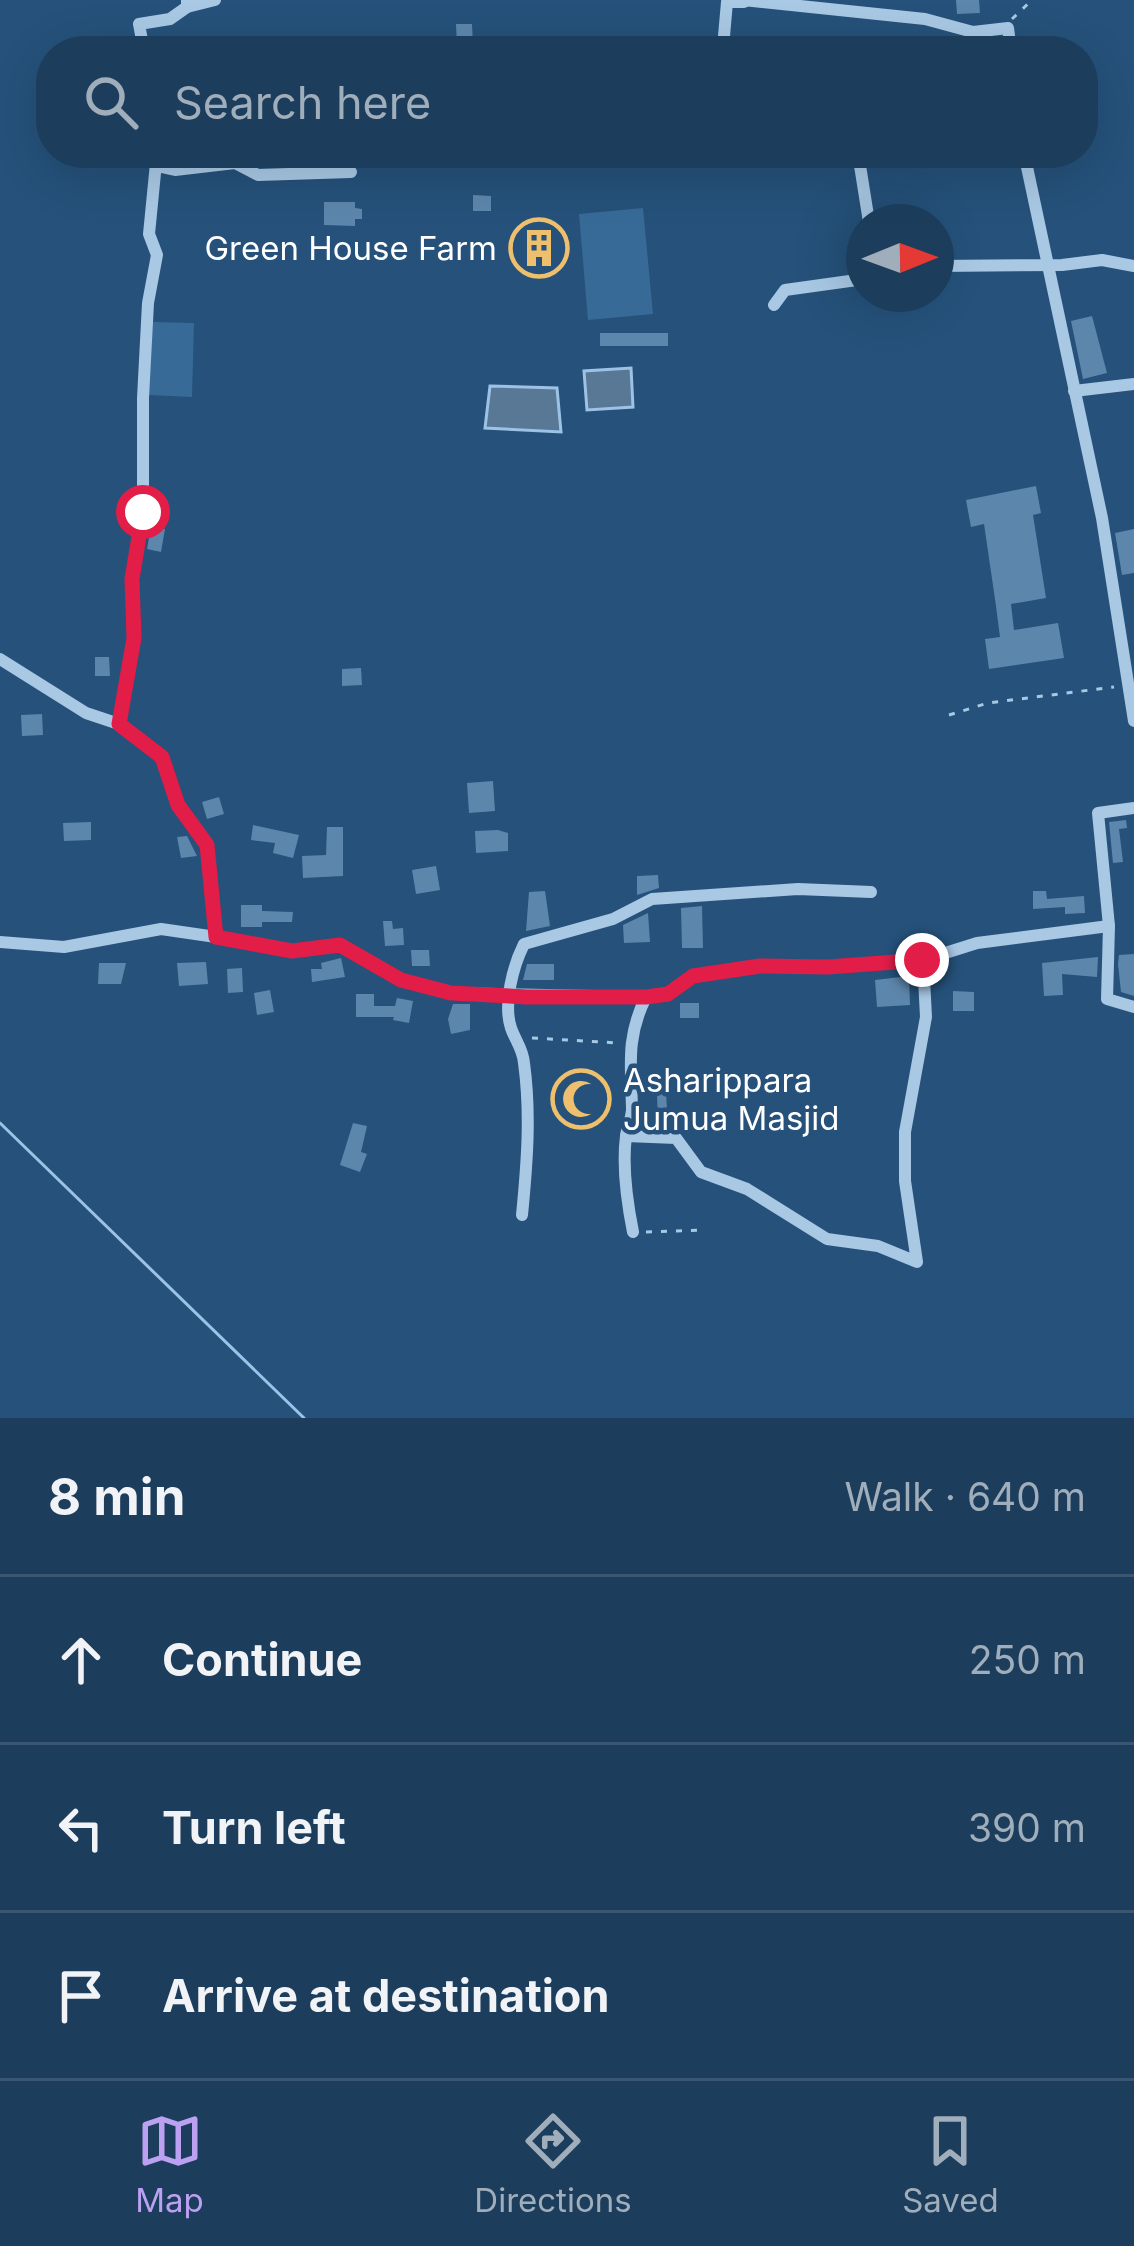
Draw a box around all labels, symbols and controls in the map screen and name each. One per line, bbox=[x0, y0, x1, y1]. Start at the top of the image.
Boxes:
search box bbox=[36, 36, 1098, 168]
icon: search bbox=[78, 69, 144, 135]
text: Search here bbox=[174, 75, 431, 130]
north arrow bbox=[846, 204, 954, 312]
building icon: Green House Farm bbox=[508, 217, 570, 279]
place label: Green House Farm bbox=[204, 228, 497, 268]
route start bbox=[116, 485, 170, 539]
route end bbox=[895, 933, 949, 987]
place label: Asharippara Jumua Masjid bbox=[623, 1060, 840, 1138]
mosque icon: Asharippara Jumua Masjid bbox=[550, 1068, 612, 1130]
text: 8 min bbox=[48, 1466, 185, 1527]
text: Walk · 640 m bbox=[845, 1473, 1086, 1520]
icon: ahead bbox=[48, 1627, 114, 1693]
text: Continue bbox=[162, 1632, 362, 1687]
text: 250 m bbox=[969, 1636, 1086, 1683]
icon: left bbox=[48, 1795, 114, 1861]
text: Turn left bbox=[162, 1800, 346, 1855]
text: 390 m bbox=[968, 1804, 1086, 1851]
icon: arrive bbox=[48, 1963, 114, 2029]
text: Arrive at destination bbox=[162, 1968, 609, 2023]
tab: Map bbox=[135, 2108, 204, 2220]
tab: Directions bbox=[474, 2108, 632, 2220]
tab: Saved bbox=[902, 2108, 999, 2220]

